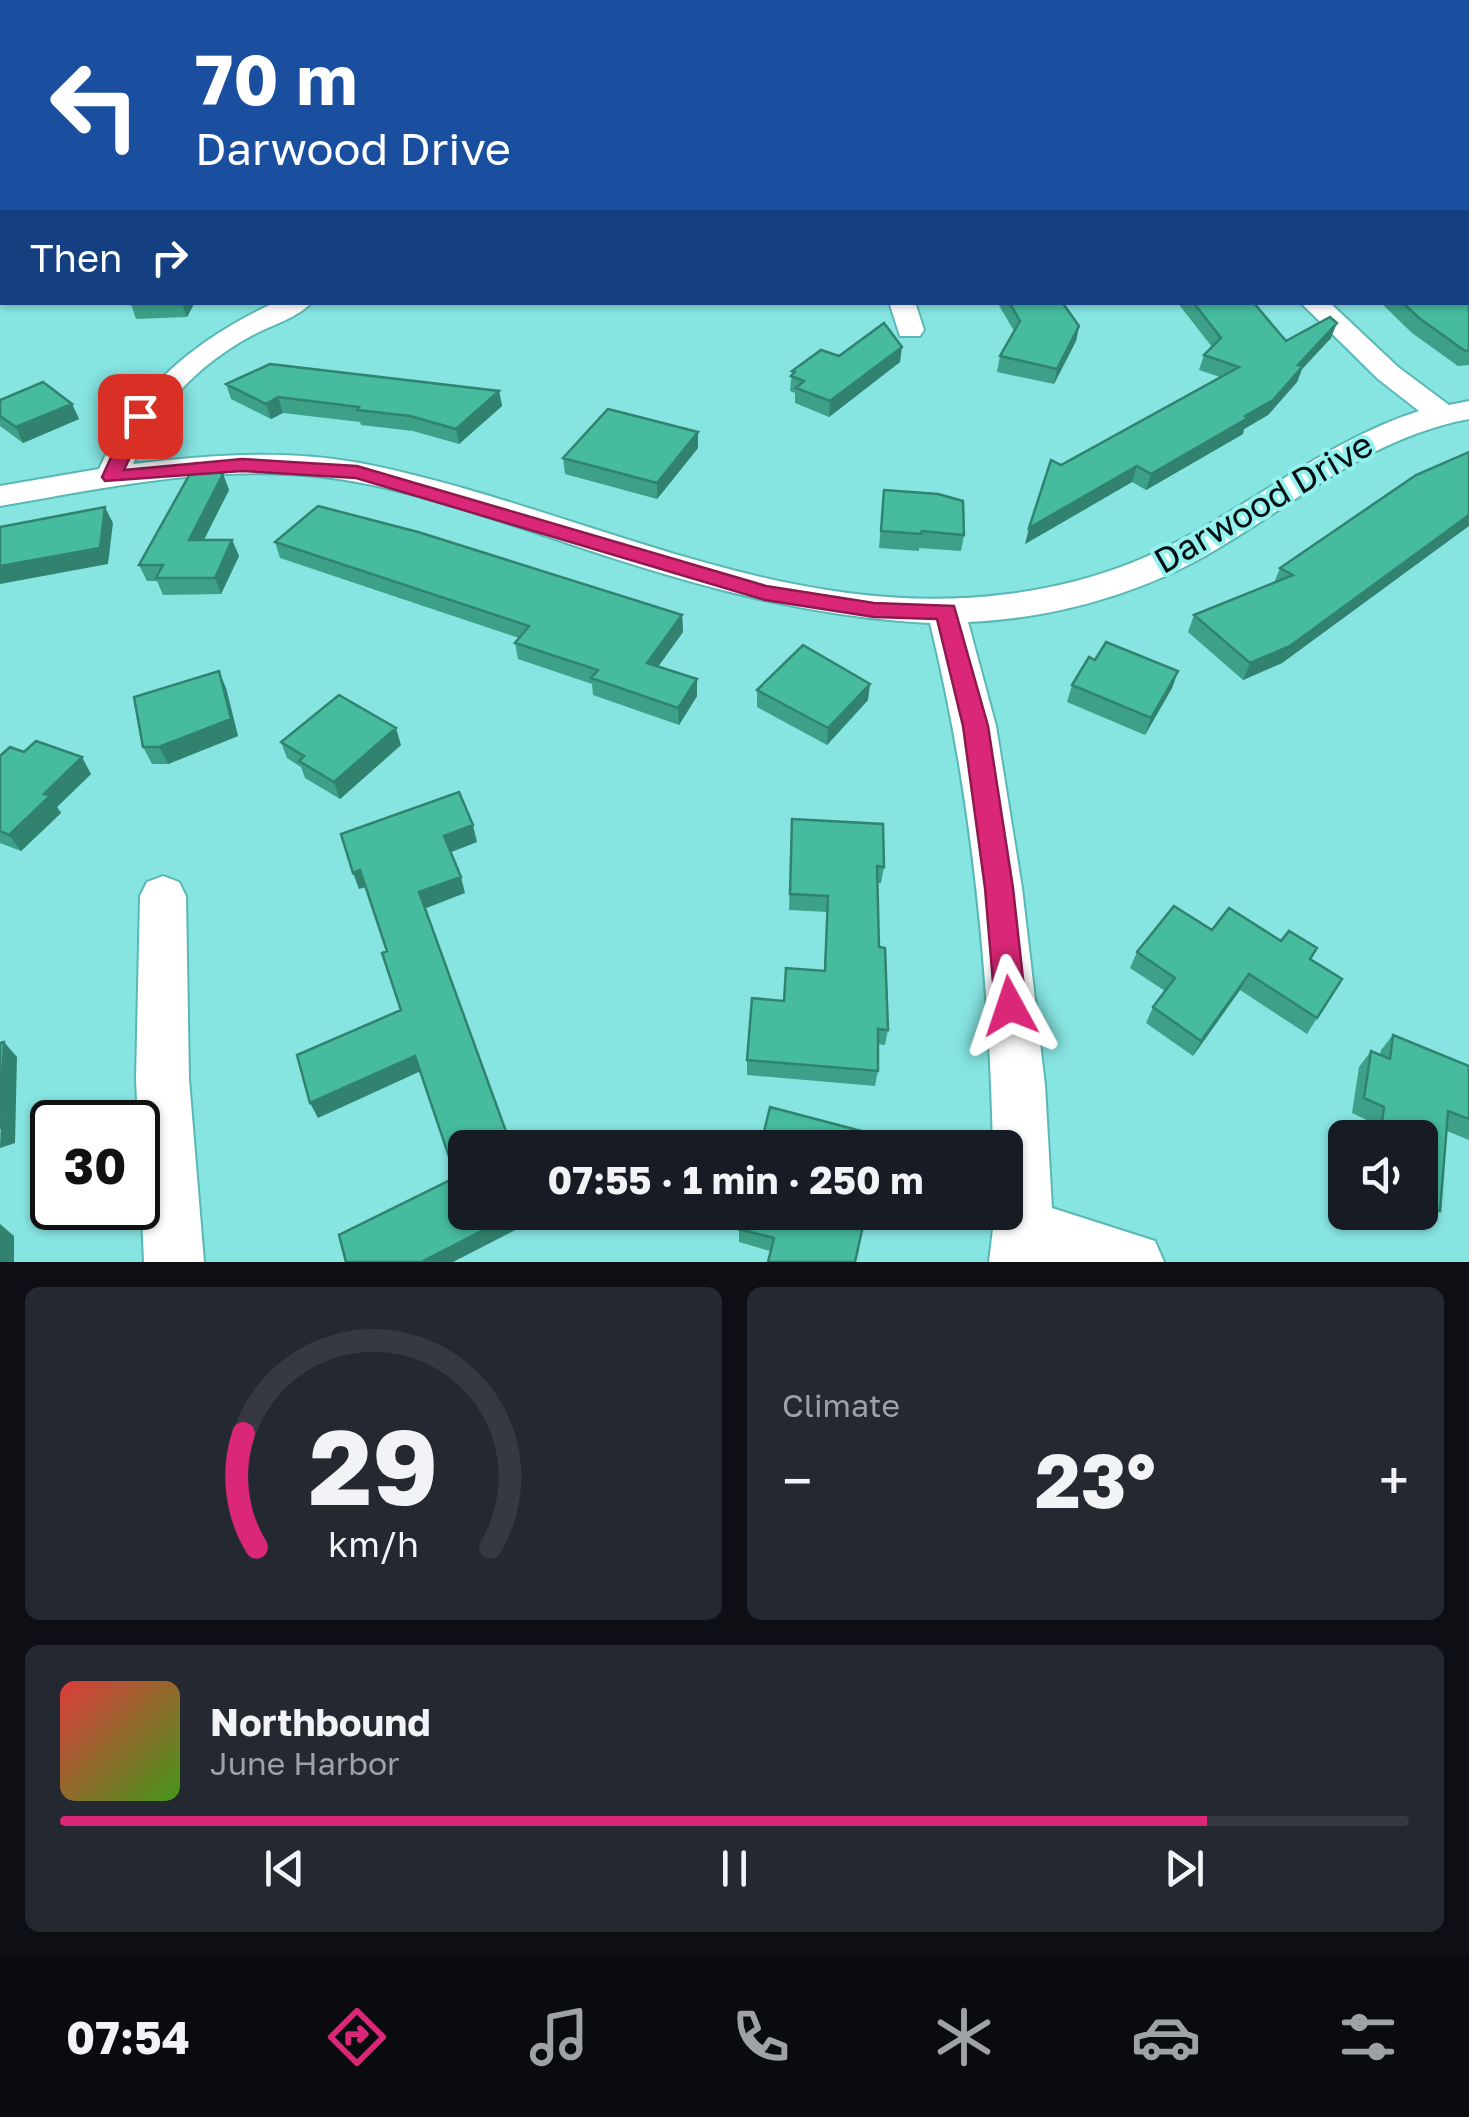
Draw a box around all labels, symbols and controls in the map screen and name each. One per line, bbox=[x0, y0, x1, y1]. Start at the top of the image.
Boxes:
text: 70 m bbox=[195, 36, 357, 120]
icon: left bbox=[30, 40, 160, 170]
text: Darwood Drive bbox=[195, 121, 511, 175]
icon: right bbox=[142, 230, 197, 285]
text: Then bbox=[30, 235, 122, 280]
pin bbox=[98, 374, 183, 459]
icon: arrive bbox=[113, 389, 168, 444]
street label: Darwood Drive bbox=[1146, 422, 1380, 582]
position arrow bbox=[958, 954, 1062, 1058]
speed limit sign: 30 bbox=[30, 1100, 160, 1230]
map controls bbox=[1328, 1120, 1438, 1230]
button: sound bbox=[1328, 1120, 1438, 1230]
text: 07:55 · 1 min · 250 m bbox=[548, 1157, 923, 1202]
text: Climate bbox=[782, 1386, 900, 1424]
text: 29 bbox=[309, 1403, 438, 1528]
text: 23° bbox=[1035, 1434, 1156, 1525]
text: − bbox=[782, 1447, 812, 1513]
text: + bbox=[1379, 1447, 1409, 1513]
text: km/h bbox=[328, 1522, 419, 1565]
text: Northbound bbox=[210, 1699, 431, 1744]
text: June Harbor bbox=[210, 1744, 400, 1782]
icon: previous bbox=[257, 1841, 312, 1896]
icon: pause bbox=[707, 1841, 762, 1896]
icon: next bbox=[1157, 1841, 1212, 1896]
icon: directions bbox=[322, 2002, 392, 2072]
icon: music bbox=[524, 2002, 594, 2072]
icon: phone bbox=[726, 2002, 796, 2072]
icon: climate bbox=[929, 2002, 999, 2072]
icon: car bbox=[1131, 2002, 1201, 2072]
icon: filters bbox=[1333, 2002, 1403, 2072]
text: 07:54 bbox=[66, 2010, 190, 2064]

